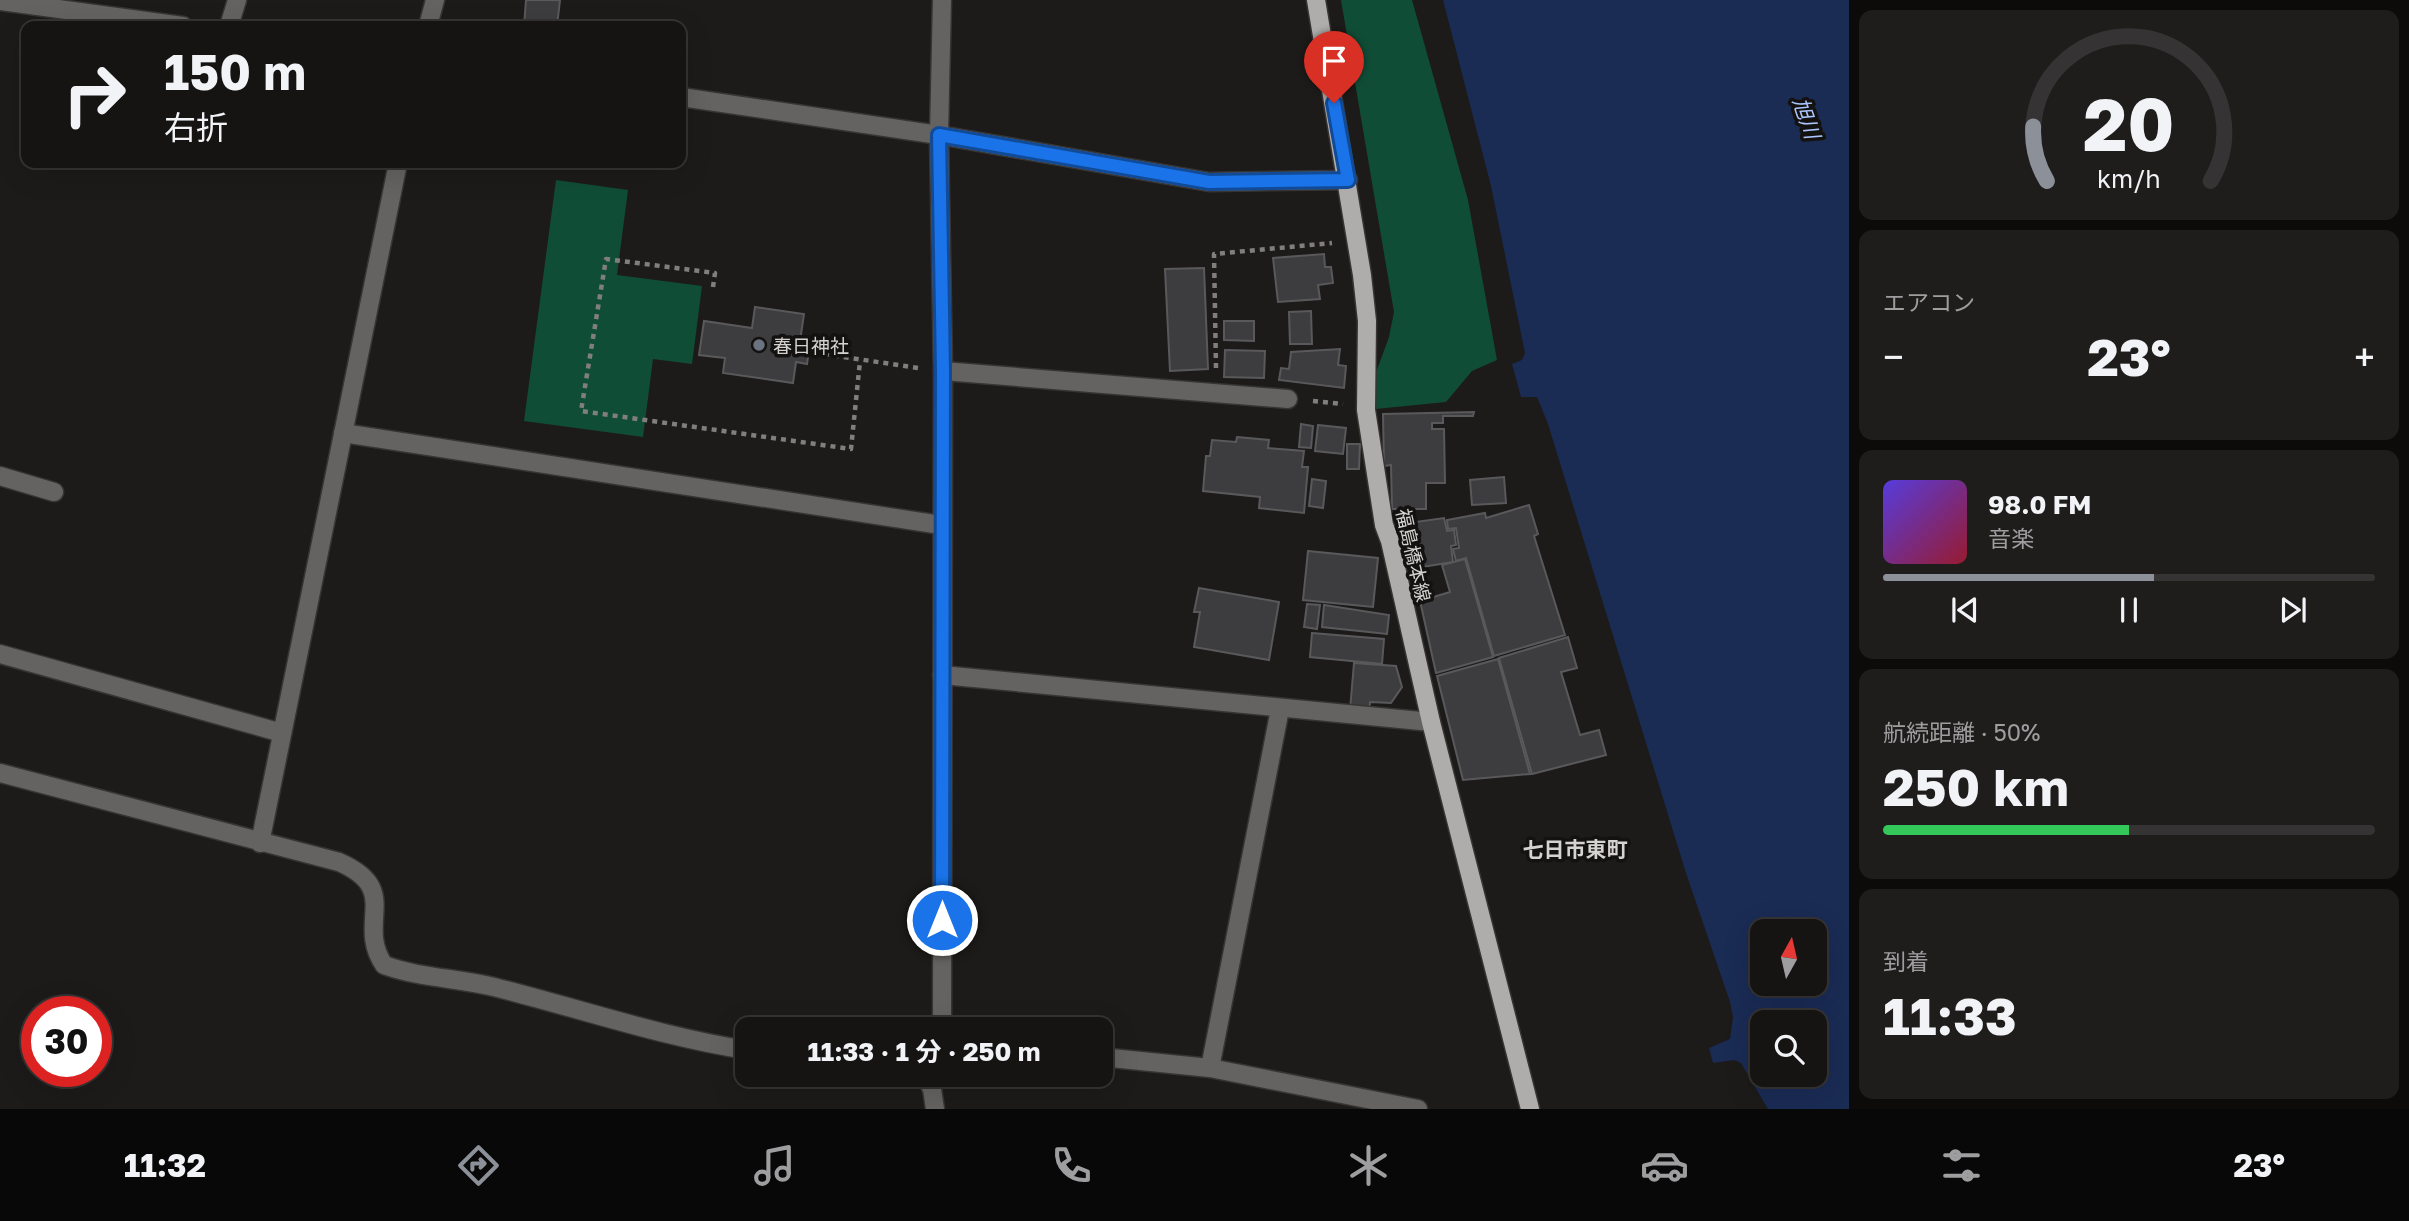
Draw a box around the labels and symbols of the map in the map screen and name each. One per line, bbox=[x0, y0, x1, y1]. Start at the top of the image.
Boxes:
pin bbox=[1304, 31, 1364, 103]
water label: 旭川 bbox=[1788, 94, 1827, 144]
place label: 春日神社 bbox=[773, 334, 849, 357]
marker: 春日神社 bbox=[751, 337, 767, 353]
street label: 福島橋本線 bbox=[1392, 506, 1436, 604]
district label: 七日市東町 bbox=[1523, 836, 1628, 862]
position arrow bbox=[905, 883, 979, 957]
north arrow bbox=[1750, 919, 1827, 996]
speed limit sign: 30 bbox=[21, 996, 112, 1087]

